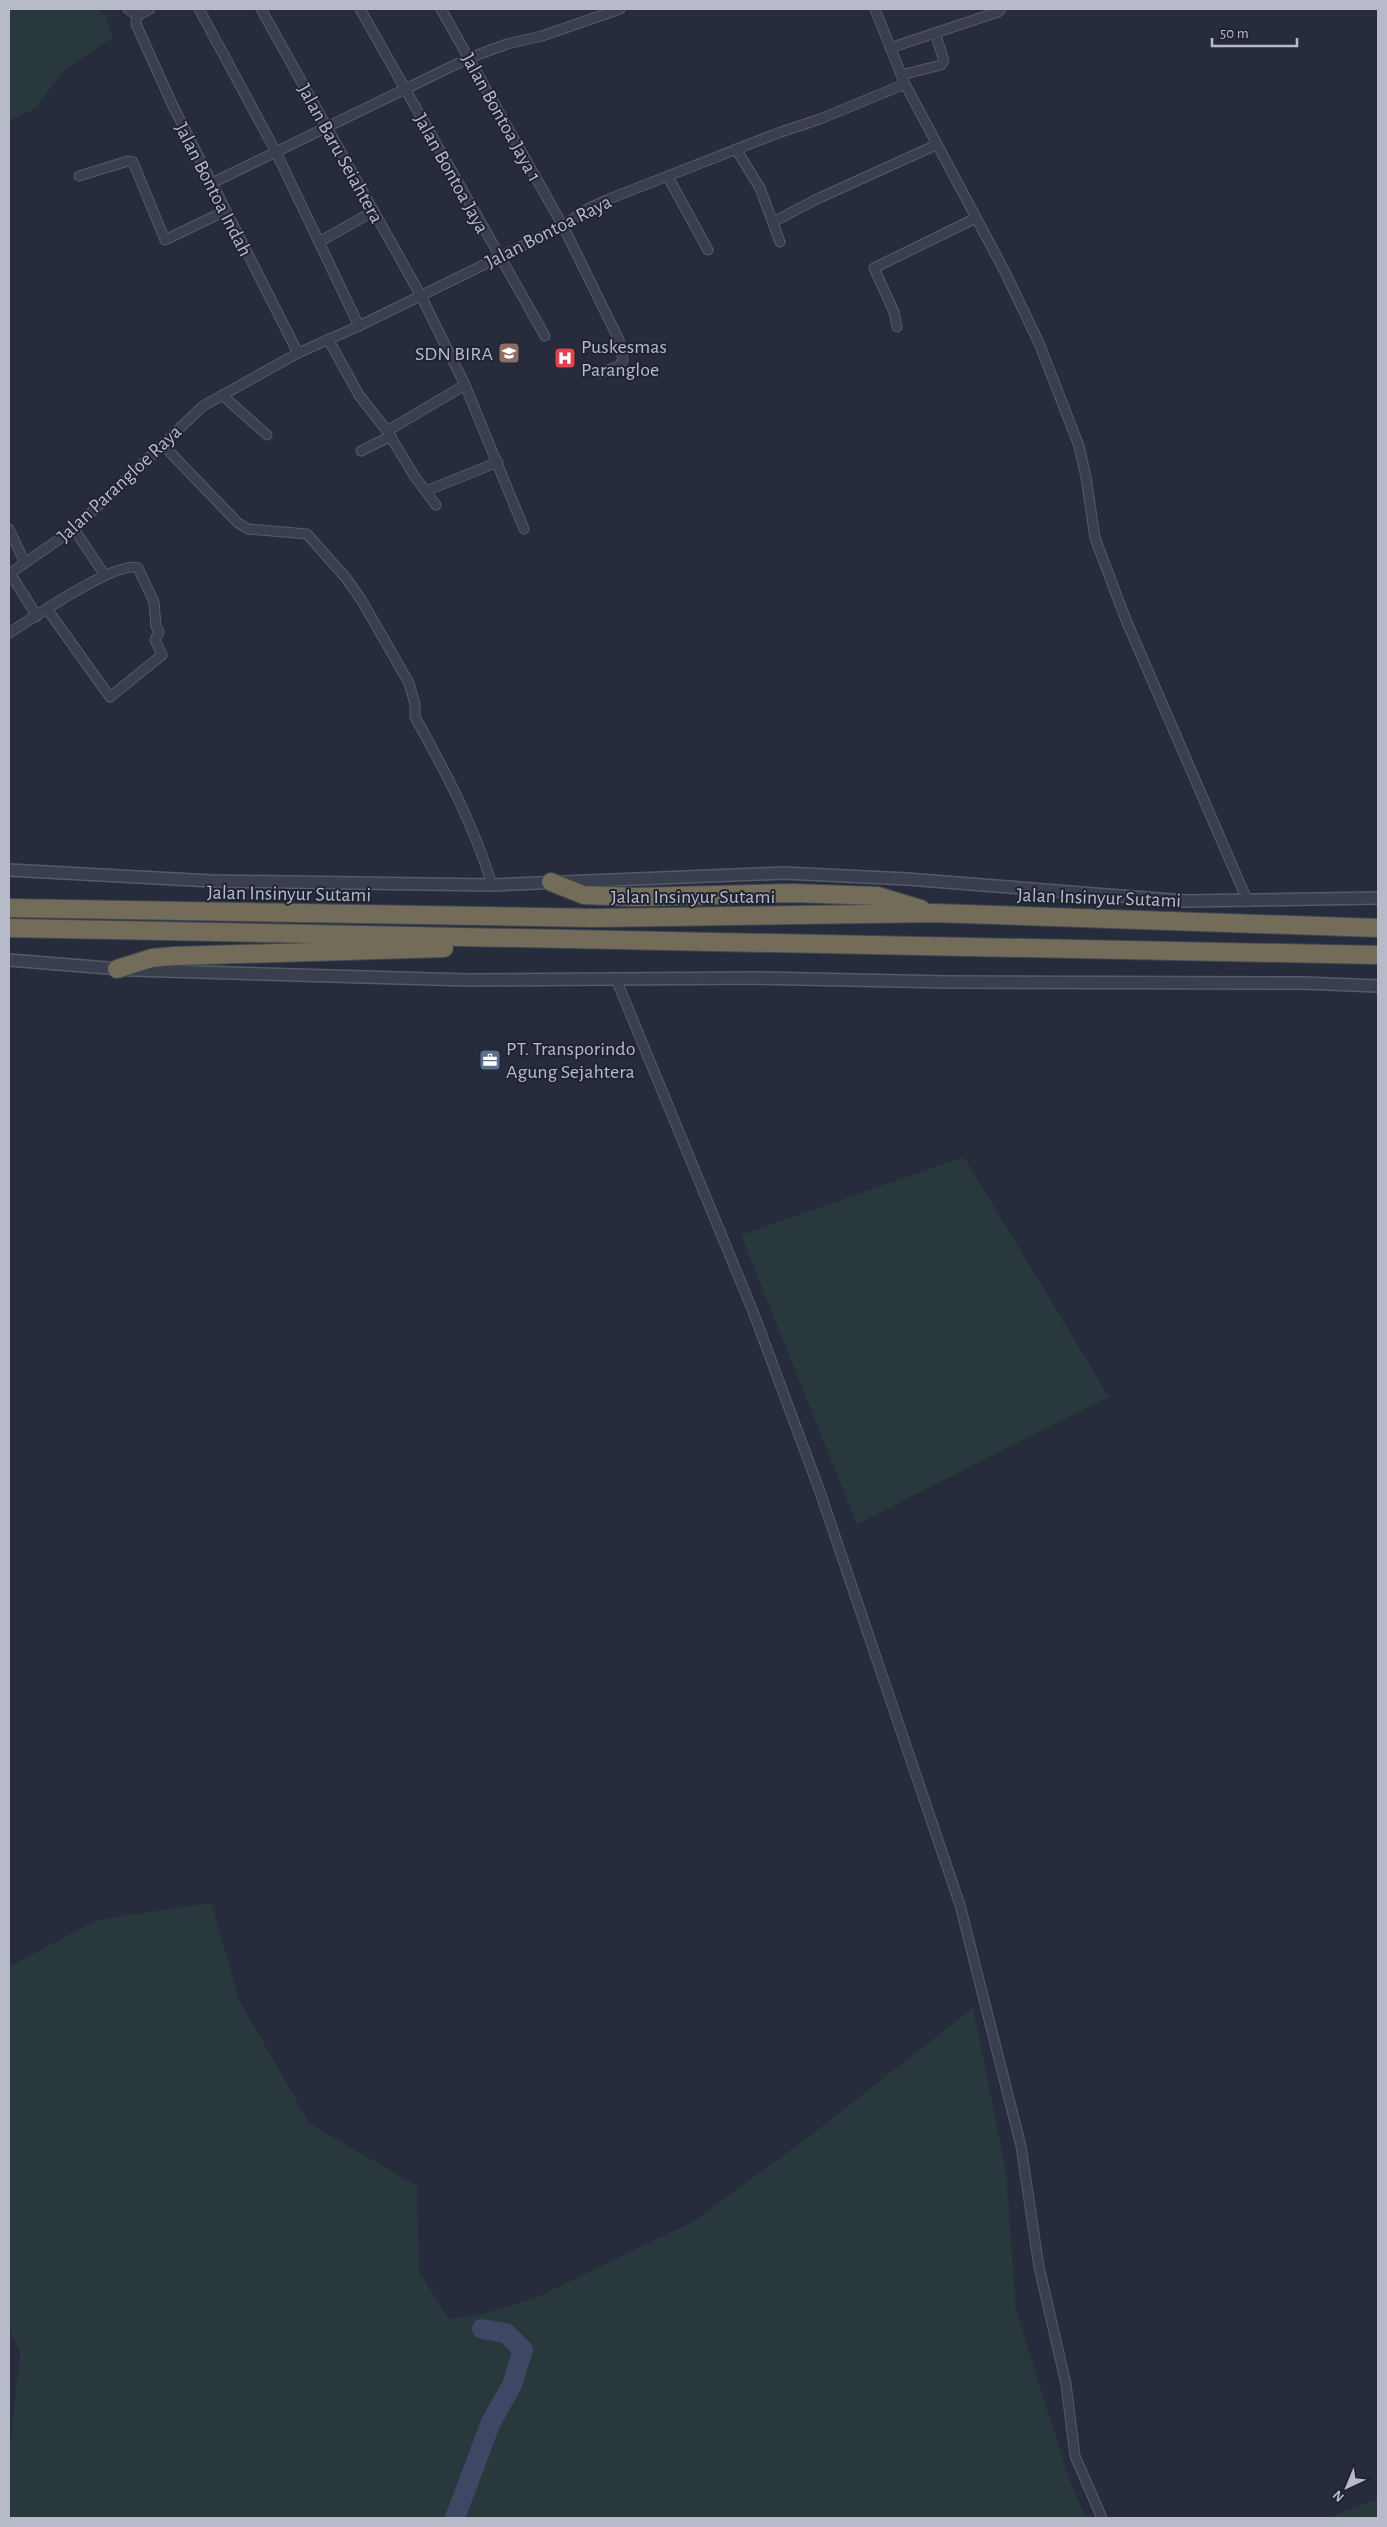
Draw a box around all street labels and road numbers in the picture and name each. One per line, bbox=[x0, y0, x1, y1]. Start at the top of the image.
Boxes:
street label: Jalan Bontoa Jaya 1 bbox=[457, 50, 545, 185]
street label: Jalan Baru Seiahtera bbox=[294, 80, 387, 227]
street label: Jalan Bontoa Jaya bbox=[410, 110, 492, 237]
street label: Jalan Bontoa Indah bbox=[171, 119, 255, 260]
street label: Jalan Bontoa Raya bbox=[482, 191, 615, 272]
street label: Jalan Parangloe Raya bbox=[54, 421, 186, 546]
street label: Jalan Insinyur Sutami bbox=[207, 883, 371, 905]
street label: Jalan Insinyur Sutami bbox=[1016, 885, 1182, 911]
street label: Jalan Insinyur Sutami bbox=[611, 887, 775, 907]

